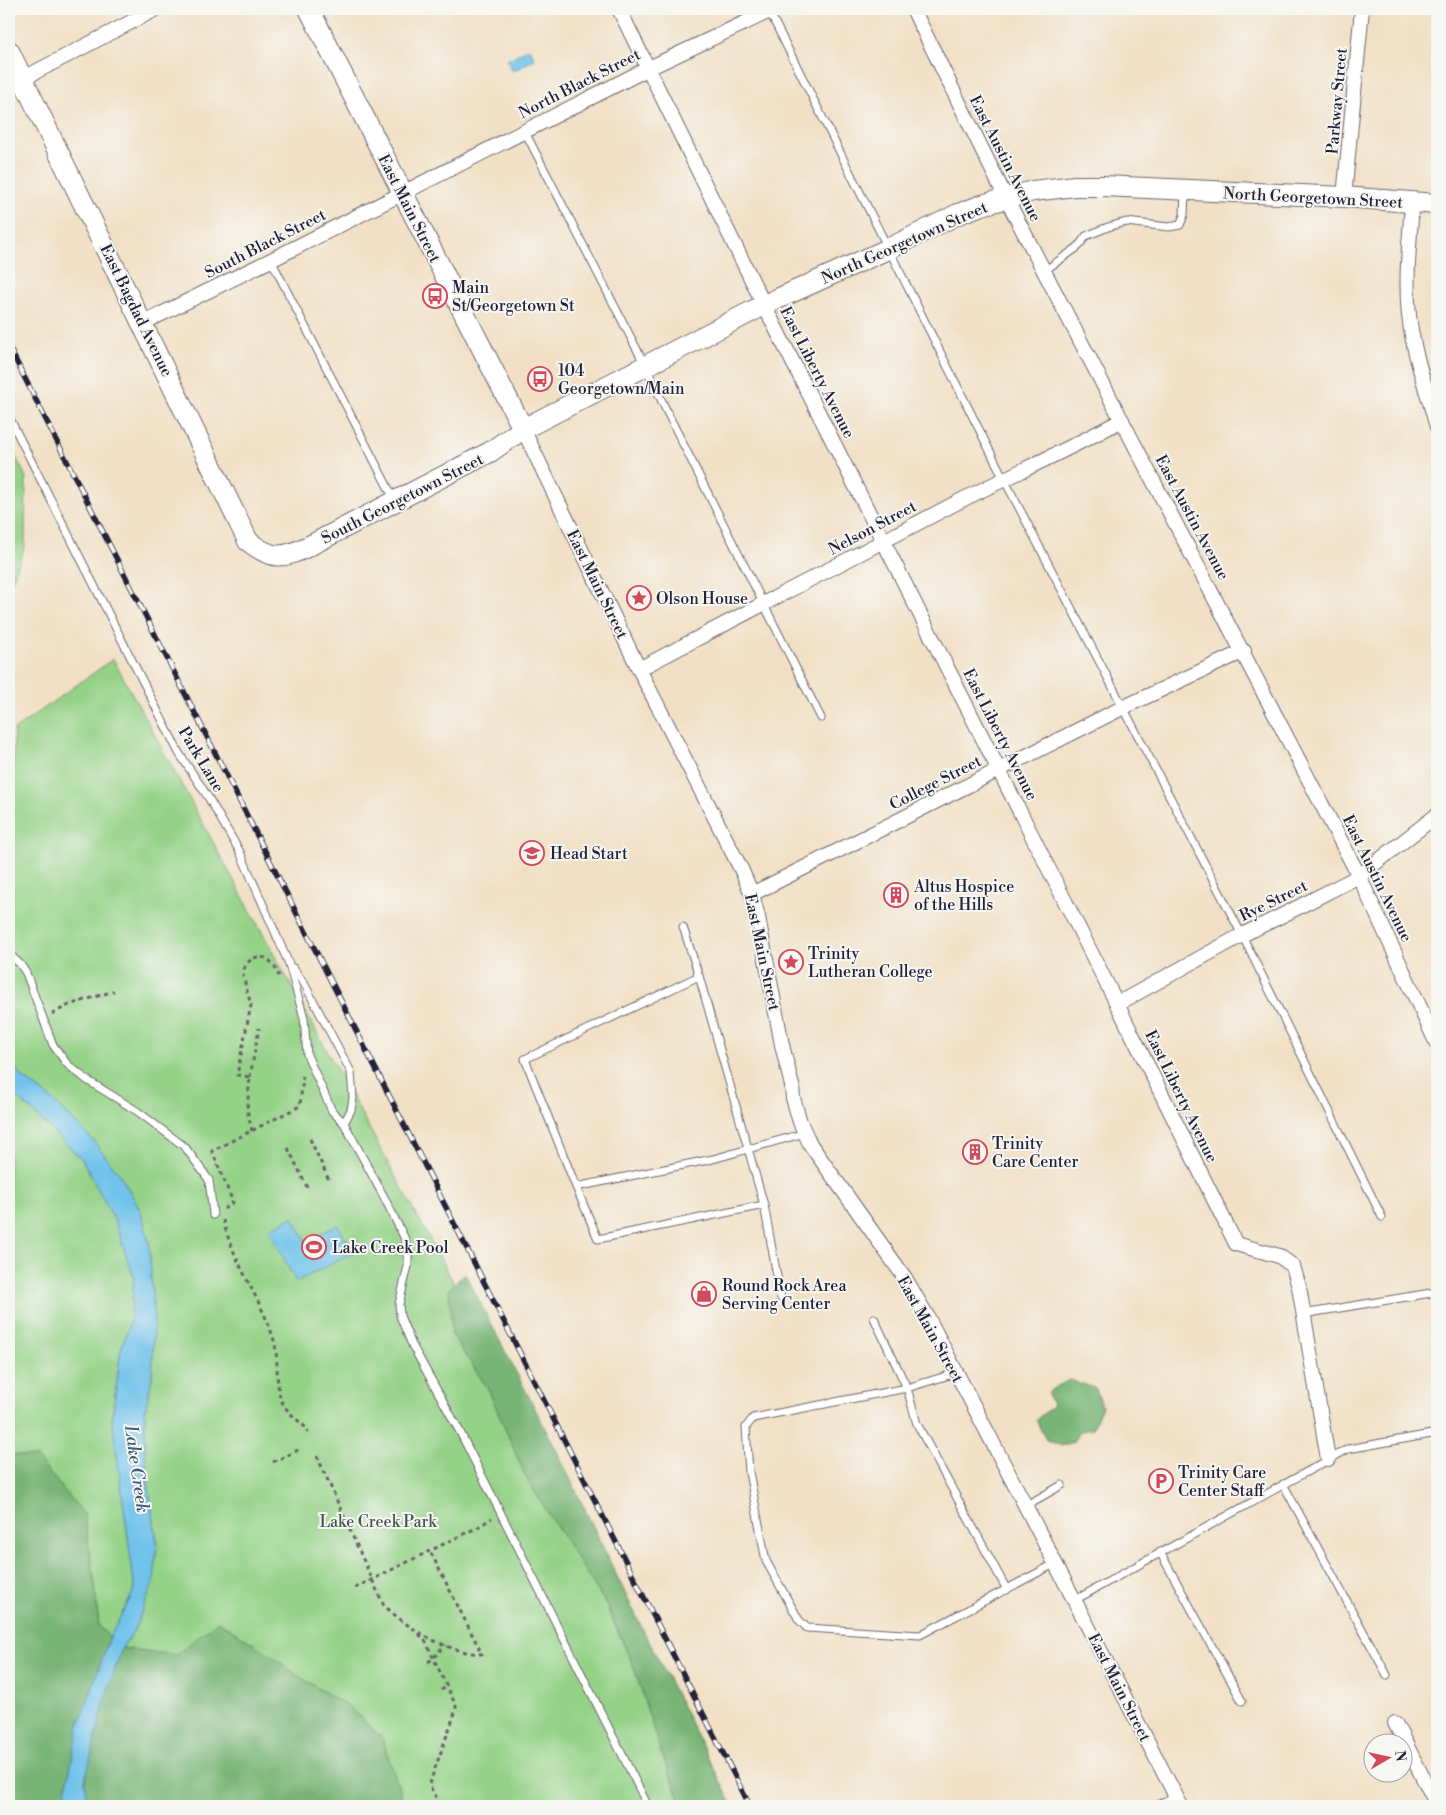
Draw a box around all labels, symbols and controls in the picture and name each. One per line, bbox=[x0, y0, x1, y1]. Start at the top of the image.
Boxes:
street label: North Black Street bbox=[515, 44, 644, 123]
street label: Parkway Street bbox=[1322, 47, 1352, 155]
street label: East Austin Avenue bbox=[965, 92, 1046, 225]
street label: East Main Street bbox=[373, 151, 445, 266]
street label: North Georgetown Street bbox=[1223, 183, 1404, 213]
street label: North Georgetown Street bbox=[818, 197, 991, 289]
street label: South Black Street bbox=[202, 205, 330, 283]
street label: East Bagdad Avenue bbox=[95, 241, 177, 380]
place label: Main St/Georgetown St bbox=[452, 278, 575, 316]
bus stop icon: Main St/Georgetown St bbox=[422, 283, 448, 309]
street label: East Liberty Avenue bbox=[775, 303, 859, 442]
place label: 104 Georgetown/Main bbox=[558, 361, 685, 399]
bus stop icon: 104 Georgetown/Main bbox=[527, 366, 553, 392]
street label: South Georgetown Street bbox=[318, 449, 487, 548]
street label: East Austin Avenue bbox=[1151, 451, 1234, 583]
street label: Nelson Street bbox=[825, 496, 920, 559]
street label: East Main Street bbox=[562, 527, 632, 643]
place icon: Olson House bbox=[626, 585, 652, 611]
place label: Olson House bbox=[656, 589, 748, 609]
street label: East Liberty Avenue bbox=[958, 665, 1042, 804]
street label: Park Lane bbox=[174, 723, 228, 796]
street label: College Street bbox=[886, 751, 985, 815]
street label: East Austin Avenue bbox=[1338, 812, 1417, 945]
school or university icon: Head Start bbox=[519, 840, 545, 866]
place label: Head Start bbox=[550, 844, 628, 864]
street label: Rye Street bbox=[1236, 876, 1311, 926]
place label: Altus Hospice of the Hills bbox=[913, 877, 1014, 915]
building icon: Altus Hospice of the Hills bbox=[883, 882, 909, 908]
street label: East Main Street bbox=[740, 892, 784, 1013]
place label: Trinity Lutheran College bbox=[808, 944, 933, 982]
place icon: Trinity Lutheran College bbox=[778, 949, 804, 975]
street label: East Liberty Avenue bbox=[1140, 1027, 1222, 1166]
place label: Trinity Care Center bbox=[992, 1134, 1078, 1172]
building icon: Trinity Care Center bbox=[962, 1139, 988, 1165]
sports icon: Lake Creek Pool bbox=[301, 1234, 327, 1260]
place label: Lake Creek Pool bbox=[332, 1238, 449, 1258]
street label: East Main Street bbox=[893, 1273, 968, 1387]
place label: Round Rock Area Serving Center bbox=[722, 1276, 847, 1314]
shop icon: Round Rock Area Serving Center bbox=[691, 1281, 717, 1307]
water label: Lake Creek bbox=[119, 1423, 154, 1514]
place label: Trinity Care Center Staff bbox=[1178, 1463, 1266, 1501]
parking icon: Trinity Care Center Staff bbox=[1148, 1468, 1174, 1494]
park label: Lake Creek Park bbox=[319, 1512, 438, 1532]
street label: East Main Street bbox=[1083, 1630, 1155, 1745]
north arrow bbox=[1364, 1732, 1414, 1782]
text: N bbox=[1390, 1749, 1410, 1763]

